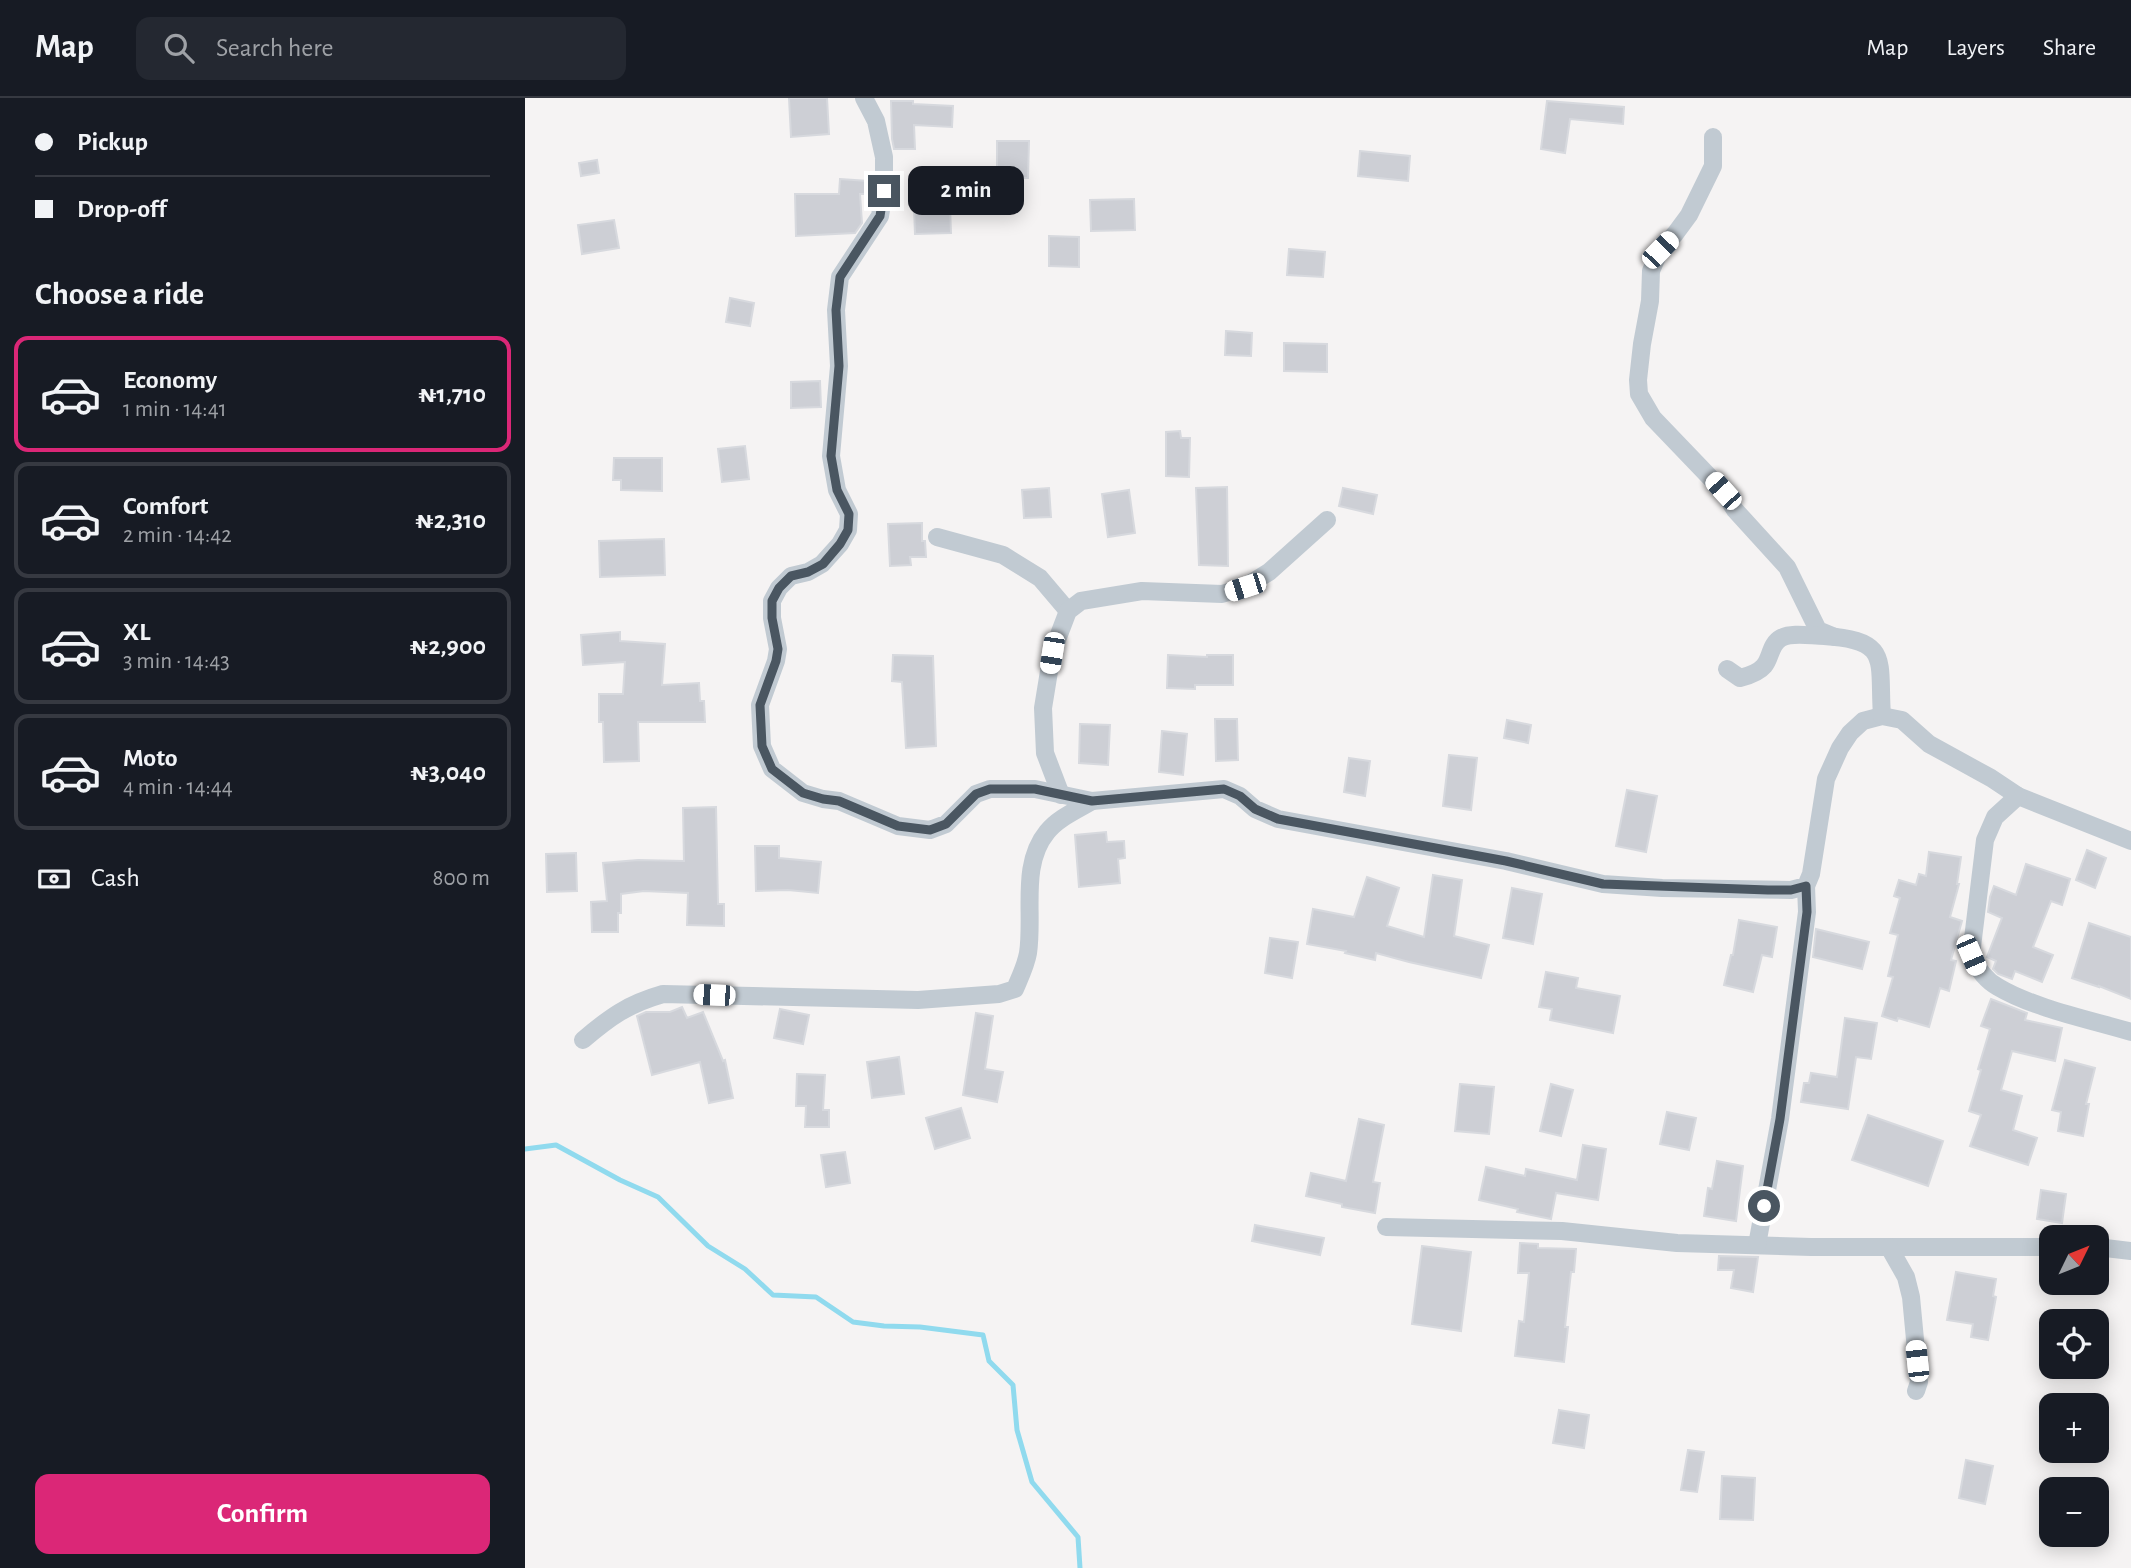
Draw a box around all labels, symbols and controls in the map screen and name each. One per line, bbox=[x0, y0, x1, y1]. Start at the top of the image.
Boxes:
search box bbox=[136, 17, 626, 80]
icon: search bbox=[160, 29, 198, 67]
text: Map bbox=[35, 31, 94, 64]
text: Search here bbox=[216, 35, 334, 61]
text: Map bbox=[1866, 36, 1908, 60]
text: Layers bbox=[1946, 36, 2005, 60]
text: Share bbox=[2043, 36, 2096, 60]
text: Pickup bbox=[77, 129, 148, 155]
callout: 2 min bbox=[909, 166, 1024, 216]
route end bbox=[868, 175, 900, 207]
text: 2 min bbox=[940, 179, 992, 202]
text: Drop-off bbox=[77, 196, 166, 222]
car bbox=[1638, 228, 1683, 272]
text: Choose a ride bbox=[35, 278, 204, 310]
icon: car bbox=[39, 363, 102, 426]
text: Economy bbox=[123, 367, 217, 393]
text: ₦1,710 bbox=[418, 381, 486, 407]
text: 1 min · 14:41 bbox=[123, 398, 227, 421]
car bbox=[1702, 468, 1745, 514]
icon: car bbox=[39, 489, 102, 552]
text: Comfort bbox=[123, 493, 208, 519]
text: ₦2,310 bbox=[415, 507, 486, 533]
text: 2 min · 14:42 bbox=[123, 524, 232, 547]
car bbox=[1222, 571, 1269, 603]
icon: car bbox=[39, 615, 102, 678]
text: XL bbox=[123, 619, 150, 645]
car bbox=[1039, 631, 1066, 675]
text: ₦2,900 bbox=[410, 633, 486, 659]
text: 3 min · 14:43 bbox=[123, 650, 230, 673]
icon: car bbox=[39, 741, 102, 804]
text: Moto bbox=[123, 745, 178, 771]
text: ₦3,040 bbox=[410, 759, 486, 785]
text: 4 min · 14:44 bbox=[123, 776, 233, 799]
icon: cash bbox=[35, 860, 73, 898]
text: Cash bbox=[91, 865, 140, 891]
text: 800 m bbox=[433, 867, 490, 890]
car bbox=[1954, 932, 1989, 978]
car bbox=[693, 984, 736, 1006]
route start bbox=[1748, 1190, 1780, 1222]
north arrow bbox=[2039, 1225, 2109, 1295]
map controls bbox=[2039, 1225, 2109, 1547]
button: locate bbox=[2039, 1309, 2109, 1379]
car bbox=[1905, 1339, 1930, 1383]
button: + bbox=[2039, 1393, 2109, 1463]
button: Confirm bbox=[35, 1474, 490, 1554]
button: − bbox=[2039, 1477, 2109, 1547]

